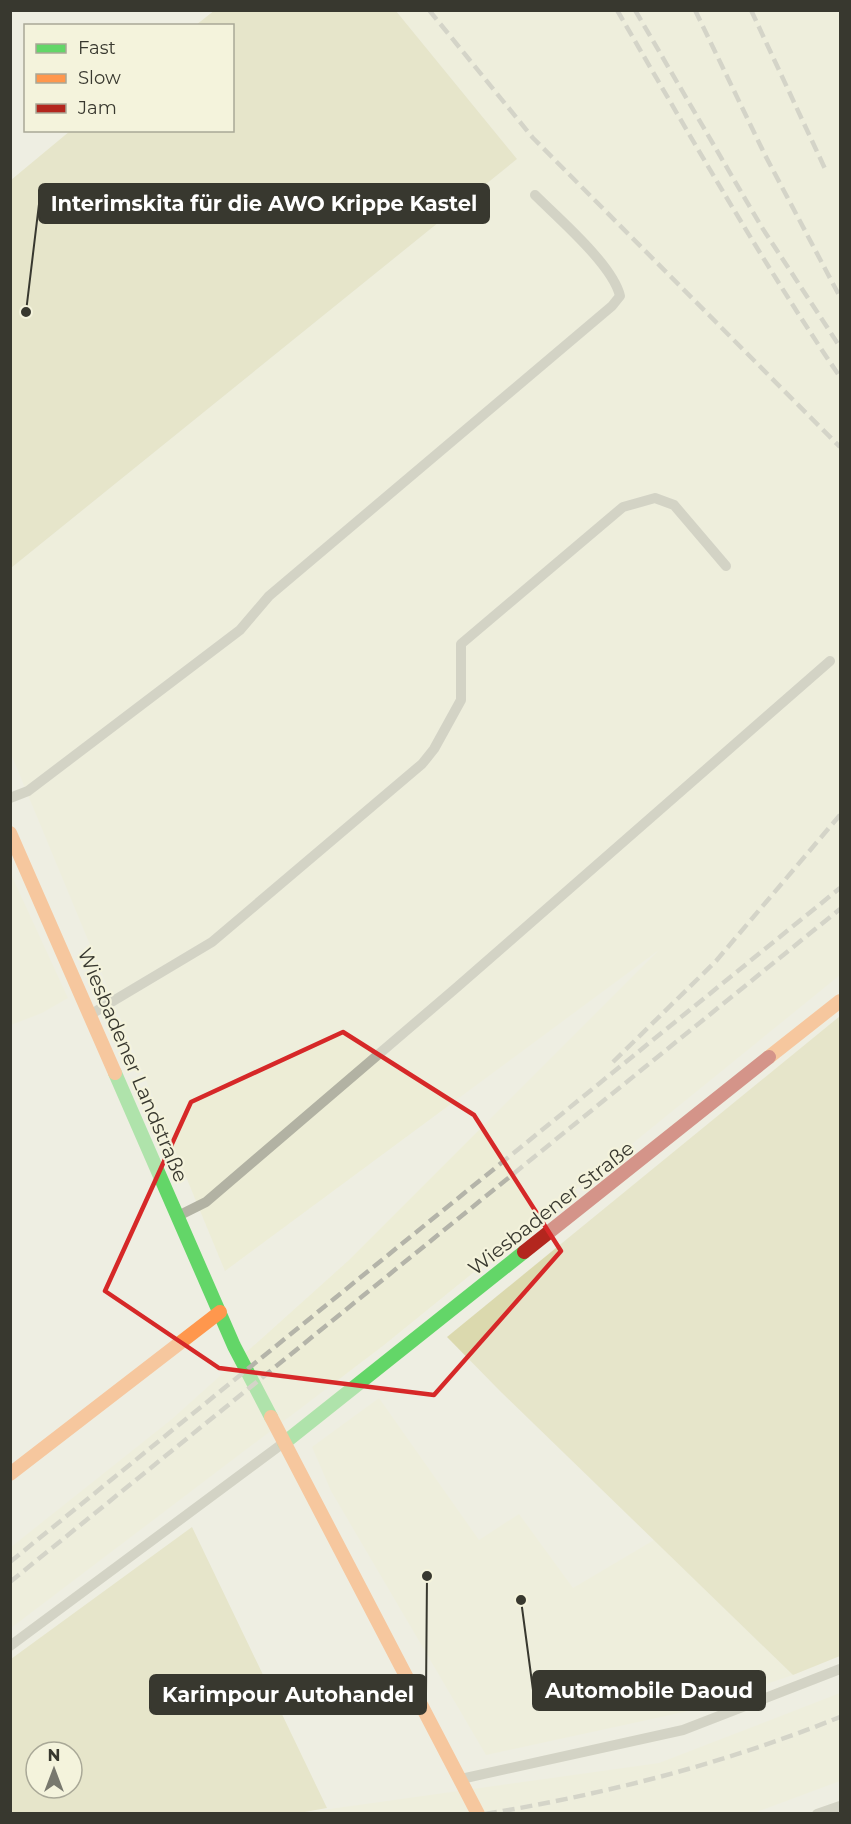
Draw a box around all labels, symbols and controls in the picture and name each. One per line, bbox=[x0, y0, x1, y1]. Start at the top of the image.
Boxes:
legend bbox=[24, 24, 234, 132]
text: Fast bbox=[78, 37, 116, 59]
text: Slow bbox=[78, 67, 121, 89]
text: Jam bbox=[77, 97, 117, 119]
callout: Interimskita für die AWO Krippe Kastel bbox=[39, 184, 489, 223]
text: Interimskita für die AWO Krippe Kastel bbox=[51, 191, 477, 216]
street label: Wiesbadener Landstraße bbox=[73, 944, 193, 1186]
street label: Wiesbadener Straße bbox=[463, 1136, 639, 1280]
callout: Automobile Daoud bbox=[533, 1671, 765, 1710]
callout: Karimpour Autohandel bbox=[150, 1675, 426, 1714]
text: Automobile Daoud bbox=[544, 1678, 753, 1703]
text: Karimpour Autohandel bbox=[162, 1682, 414, 1707]
north arrow bbox=[24, 1740, 84, 1800]
text: N bbox=[48, 1746, 60, 1765]

